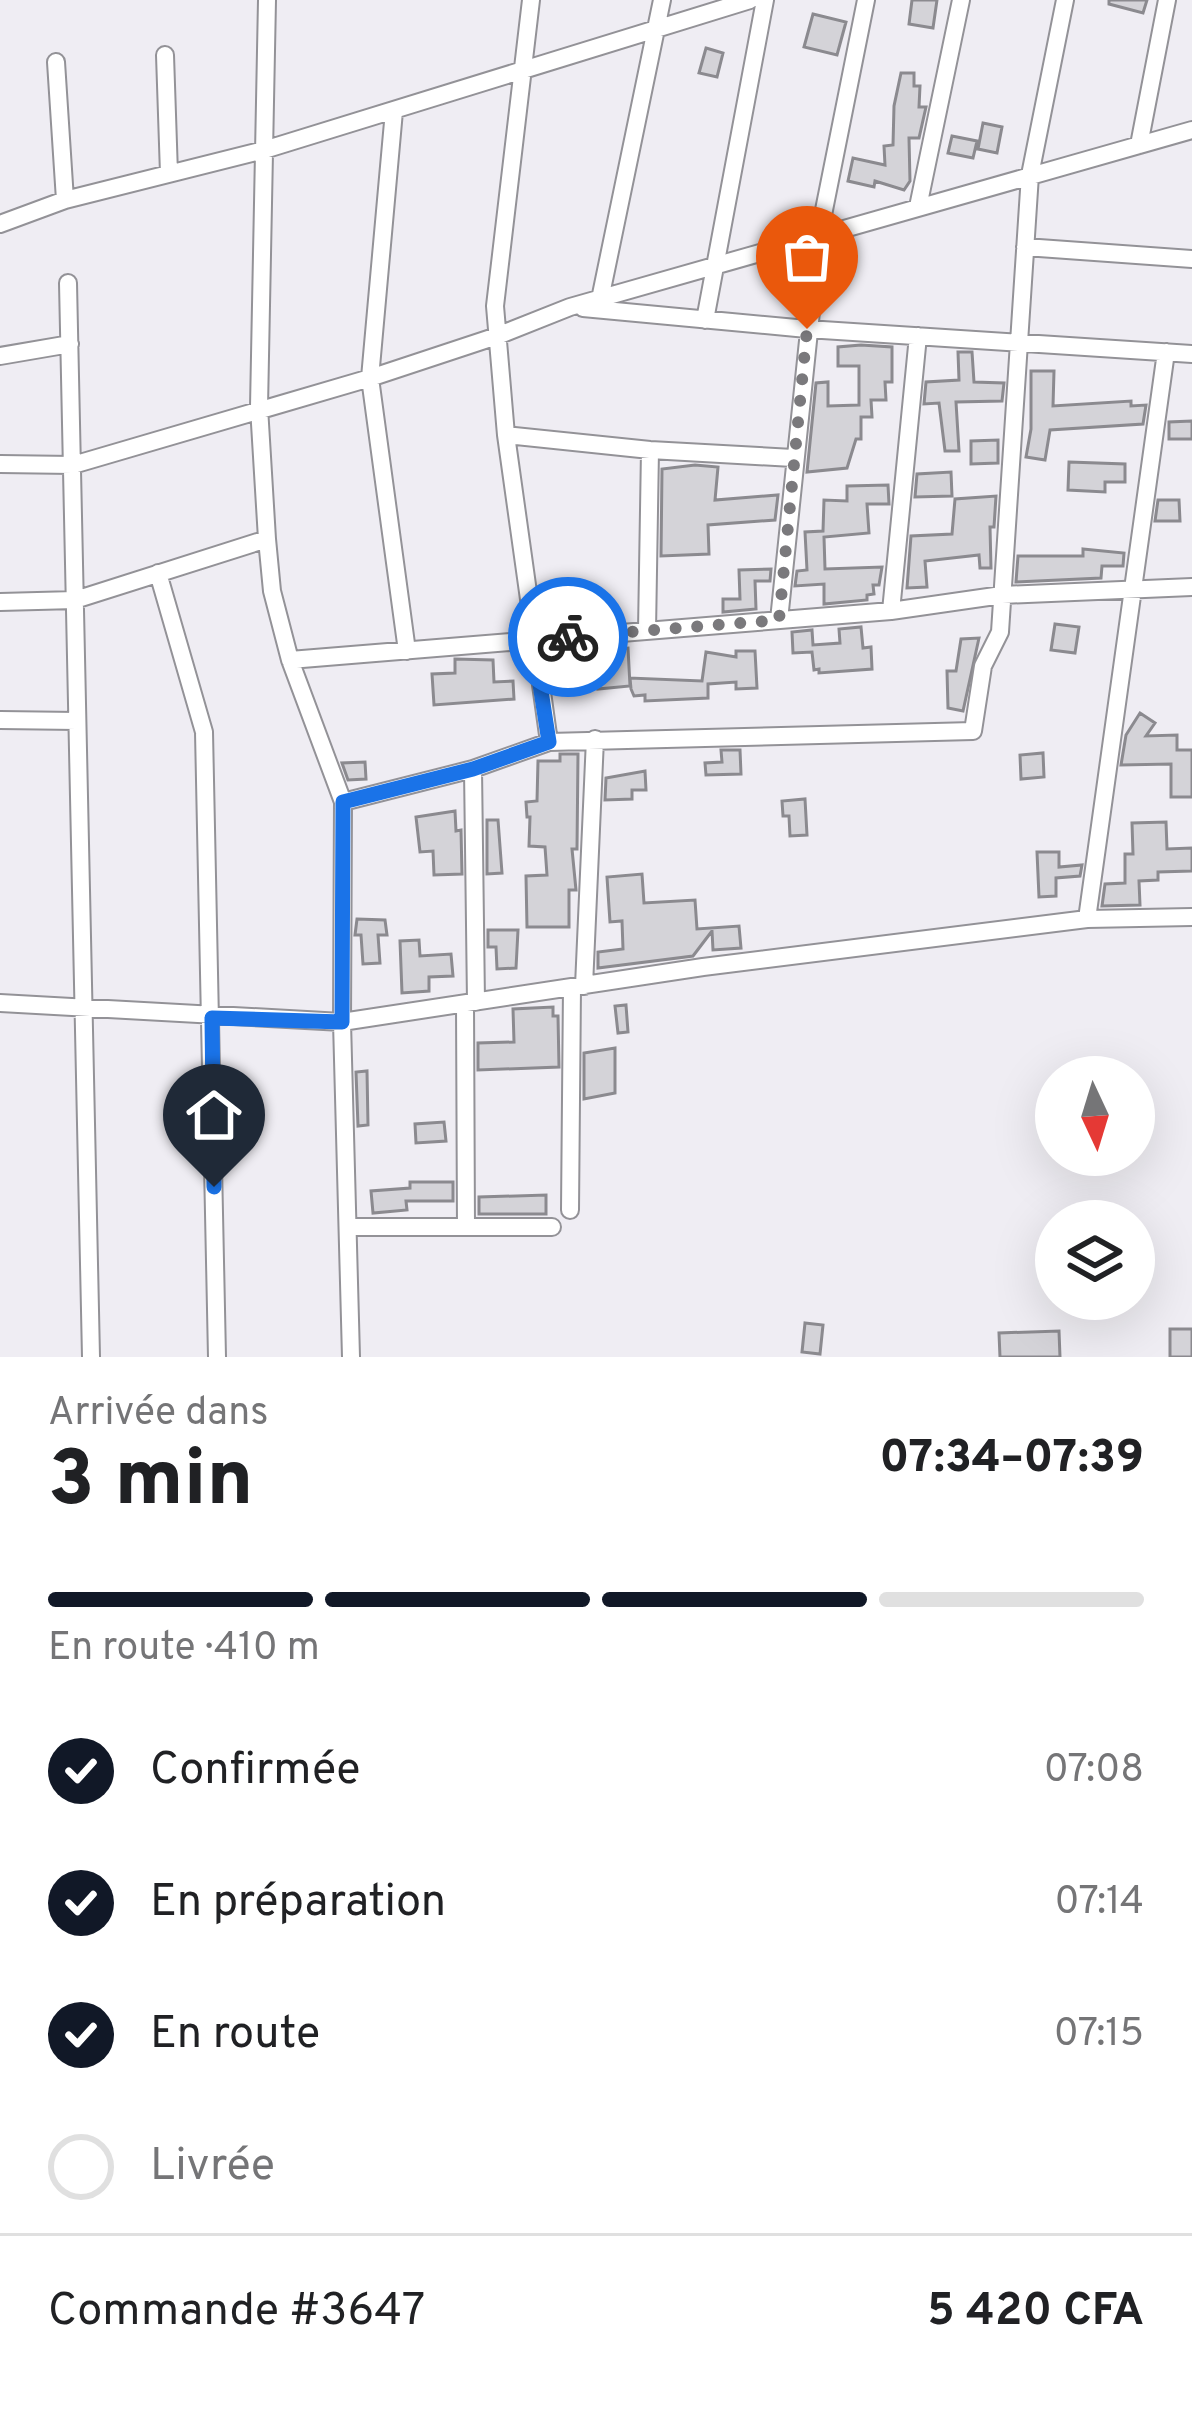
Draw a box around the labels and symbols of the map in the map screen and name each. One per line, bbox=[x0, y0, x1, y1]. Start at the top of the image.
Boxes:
pin bbox=[756, 206, 858, 329]
courier bbox=[508, 577, 628, 697]
north arrow bbox=[1035, 1056, 1155, 1176]
pin bbox=[163, 1064, 265, 1187]

